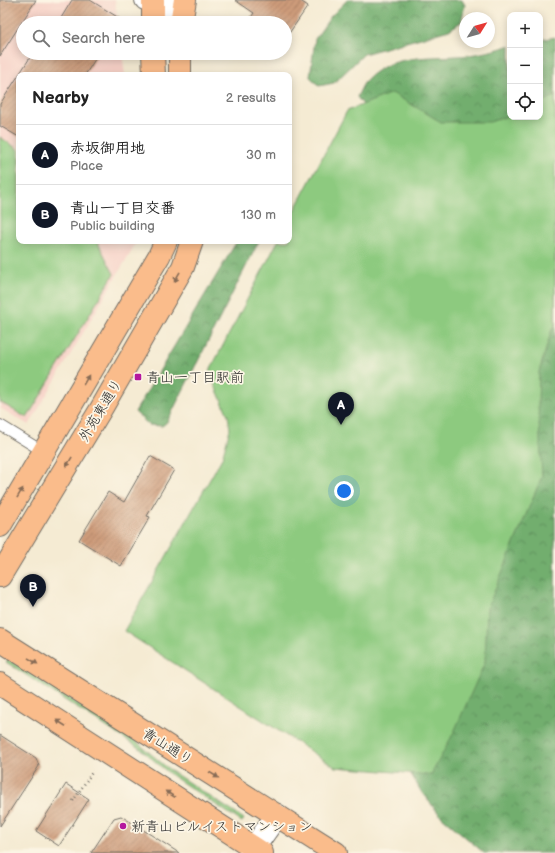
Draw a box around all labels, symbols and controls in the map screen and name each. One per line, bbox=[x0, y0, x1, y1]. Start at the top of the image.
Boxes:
north arrow bbox=[459, 12, 495, 48]
map controls bbox=[507, 12, 543, 120]
button: + bbox=[507, 12, 543, 48]
search box bbox=[16, 16, 292, 60]
icon: search bbox=[30, 27, 52, 49]
text: Search here bbox=[62, 29, 145, 48]
button: − bbox=[507, 48, 543, 84]
button: locate bbox=[507, 84, 543, 120]
text: Nearby bbox=[32, 88, 89, 108]
text: 2 results bbox=[226, 90, 276, 106]
text: 赤坂御用地 bbox=[70, 139, 145, 158]
text: A bbox=[41, 147, 49, 163]
text: 30 m bbox=[246, 147, 276, 163]
text: Place bbox=[70, 158, 103, 174]
text: 青山一丁目交番 bbox=[70, 199, 175, 218]
text: B bbox=[40, 207, 50, 223]
text: 130 m bbox=[241, 207, 276, 223]
text: Public building bbox=[70, 218, 155, 234]
one-way arrow bbox=[174, 271, 181, 283]
place label: 青山一丁目駅前 bbox=[146, 369, 244, 386]
marker: 青山一丁目駅前 bbox=[133, 372, 143, 382]
one-way arrow bbox=[82, 375, 89, 386]
street label: 外苑東通り bbox=[75, 376, 126, 445]
pin: A bbox=[328, 392, 354, 425]
one-way arrow bbox=[66, 456, 73, 468]
your location bbox=[334, 481, 354, 501]
one-way arrow bbox=[16, 487, 23, 498]
pin: B bbox=[20, 574, 46, 607]
one-way arrow bbox=[28, 657, 38, 665]
one-way arrow bbox=[56, 719, 66, 727]
street label: 青山通り bbox=[139, 724, 196, 768]
one-way arrow bbox=[209, 771, 219, 779]
one-way arrow bbox=[165, 790, 175, 798]
place label: 新青山ビルイストマンション bbox=[131, 818, 313, 835]
marker: 新青山ビルイストマンション bbox=[118, 821, 128, 831]

